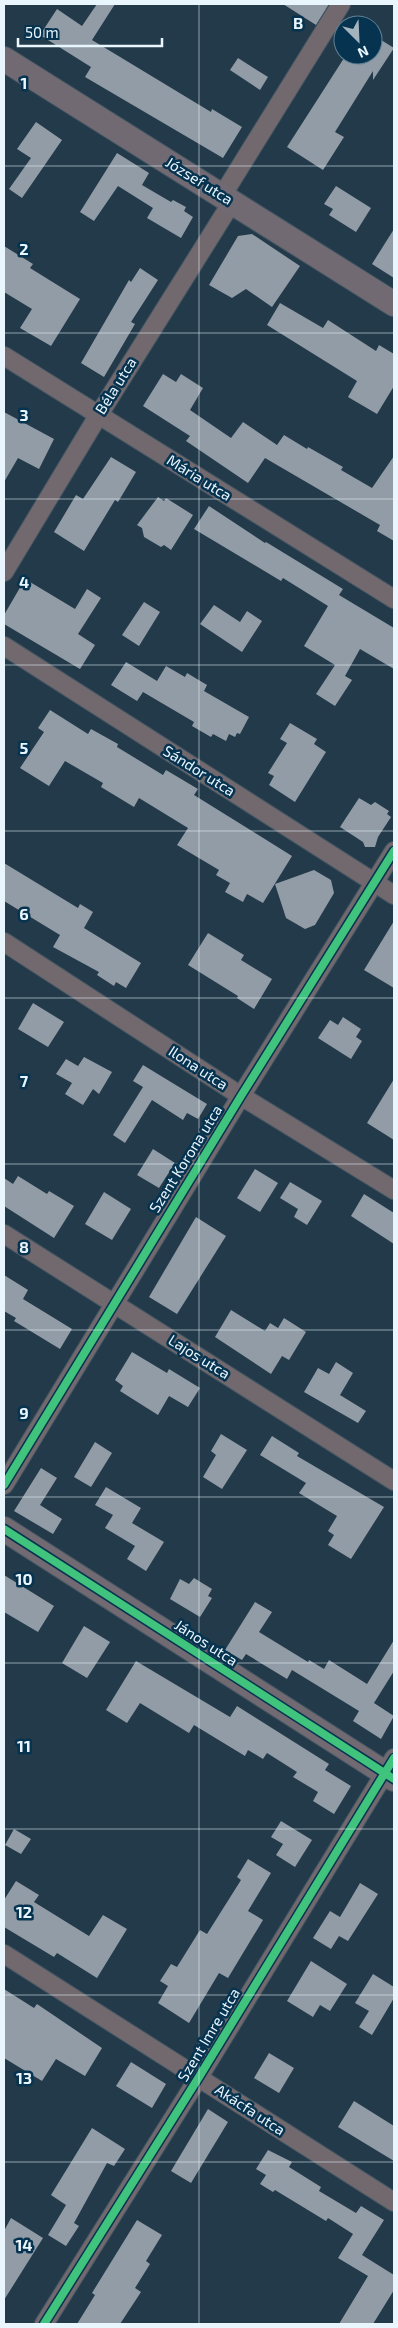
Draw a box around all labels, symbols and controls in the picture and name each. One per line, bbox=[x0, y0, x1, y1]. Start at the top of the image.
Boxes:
text: B bbox=[293, 13, 303, 32]
scale bar bbox=[18, 15, 161, 47]
north arrow bbox=[333, 15, 383, 65]
text: 50 m bbox=[25, 23, 59, 41]
text: N bbox=[355, 43, 372, 62]
text: 1 bbox=[21, 73, 27, 92]
street label: József utca bbox=[163, 153, 236, 208]
text: 2 bbox=[19, 239, 29, 258]
street label: Béla utca bbox=[91, 354, 140, 417]
text: 3 bbox=[19, 405, 29, 424]
street label: Mária utca bbox=[164, 450, 235, 504]
text: 4 bbox=[19, 572, 29, 591]
text: 5 bbox=[20, 738, 29, 757]
street label: Sándor utca bbox=[160, 741, 239, 799]
text: 6 bbox=[19, 904, 29, 923]
street label: Ilona utca bbox=[166, 1041, 232, 1093]
text: 7 bbox=[20, 1071, 29, 1090]
street label: Szent Korona utca bbox=[145, 1101, 226, 1216]
text: 8 bbox=[19, 1237, 29, 1256]
street label: Lajos utca bbox=[165, 1330, 234, 1383]
text: 9 bbox=[19, 1403, 29, 1422]
text: 10 bbox=[15, 1569, 33, 1588]
street label: János utca bbox=[172, 1615, 241, 1669]
text: 11 bbox=[17, 1736, 31, 1755]
text: 12 bbox=[16, 1902, 32, 1921]
street label: Szent Imre utca bbox=[173, 1984, 243, 2085]
text: 13 bbox=[16, 2068, 32, 2087]
street label: Akácfa utca bbox=[212, 2080, 289, 2138]
text: 14 bbox=[15, 2235, 33, 2254]

